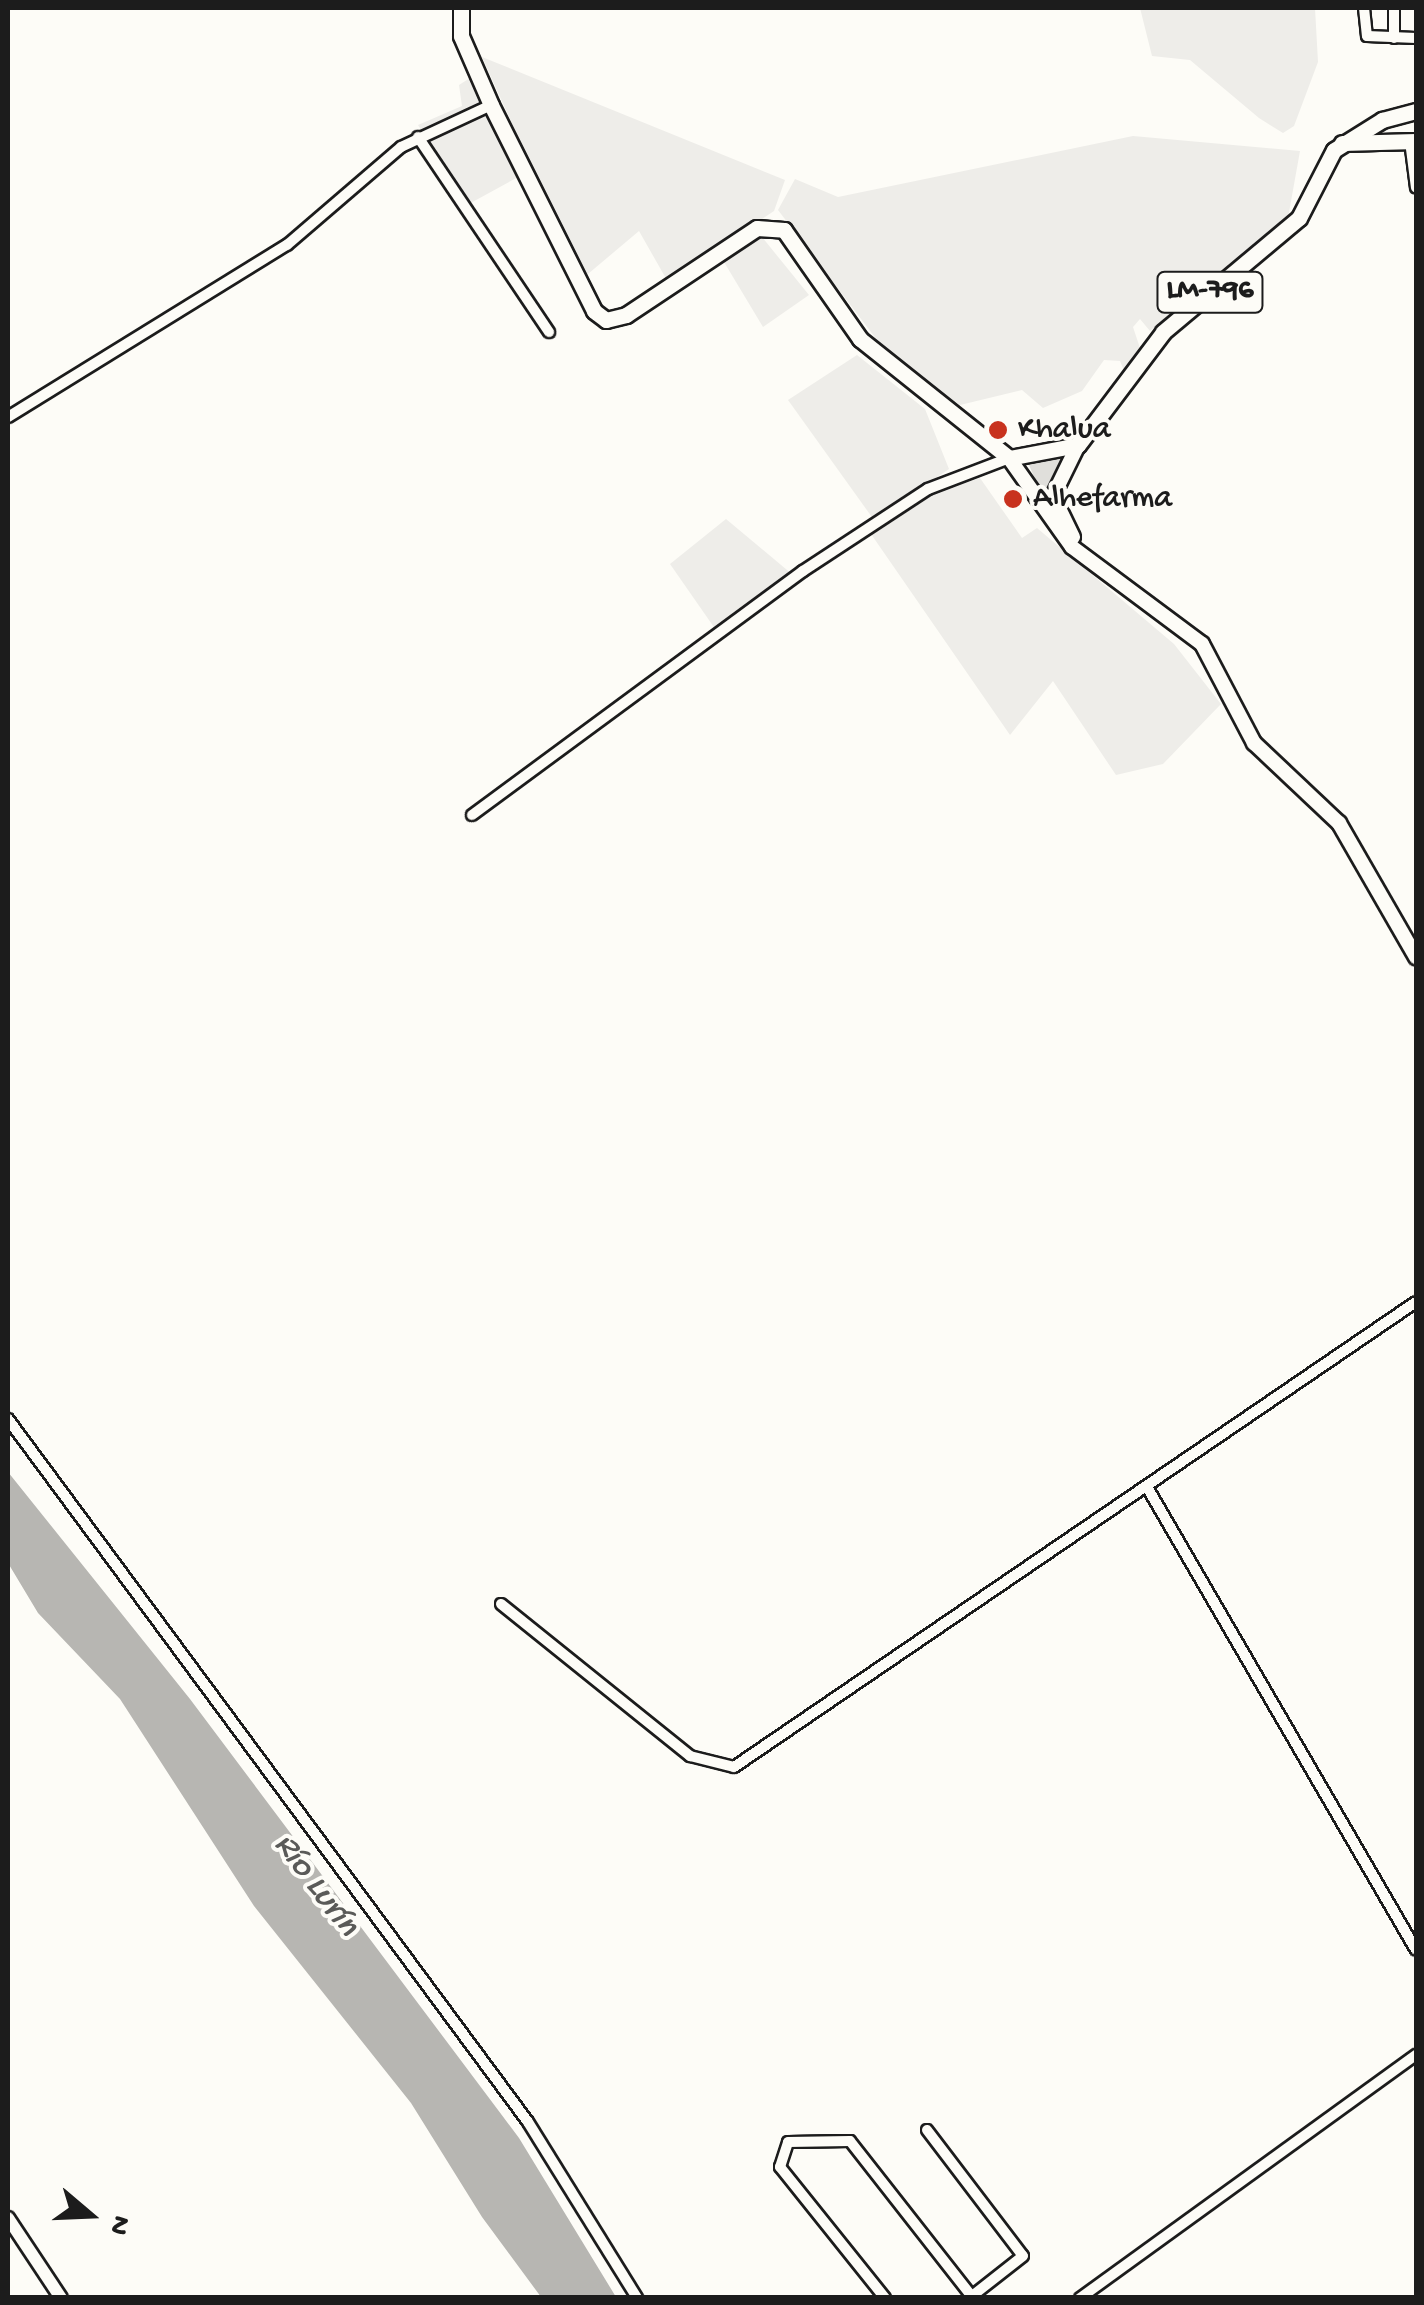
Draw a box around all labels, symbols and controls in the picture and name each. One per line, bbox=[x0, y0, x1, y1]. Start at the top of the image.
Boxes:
road number: LM-796 bbox=[1155, 267, 1265, 317]
place label: Khalua bbox=[1018, 411, 1110, 449]
marker: Khalua bbox=[987, 419, 1009, 441]
place label: Alhefarma bbox=[1033, 480, 1172, 518]
marker: Alhefarma bbox=[1002, 488, 1024, 510]
water label: Río Lurín bbox=[263, 1826, 367, 1946]
north arrow bbox=[40, 2165, 140, 2265]
text: N bbox=[100, 2211, 137, 2239]

